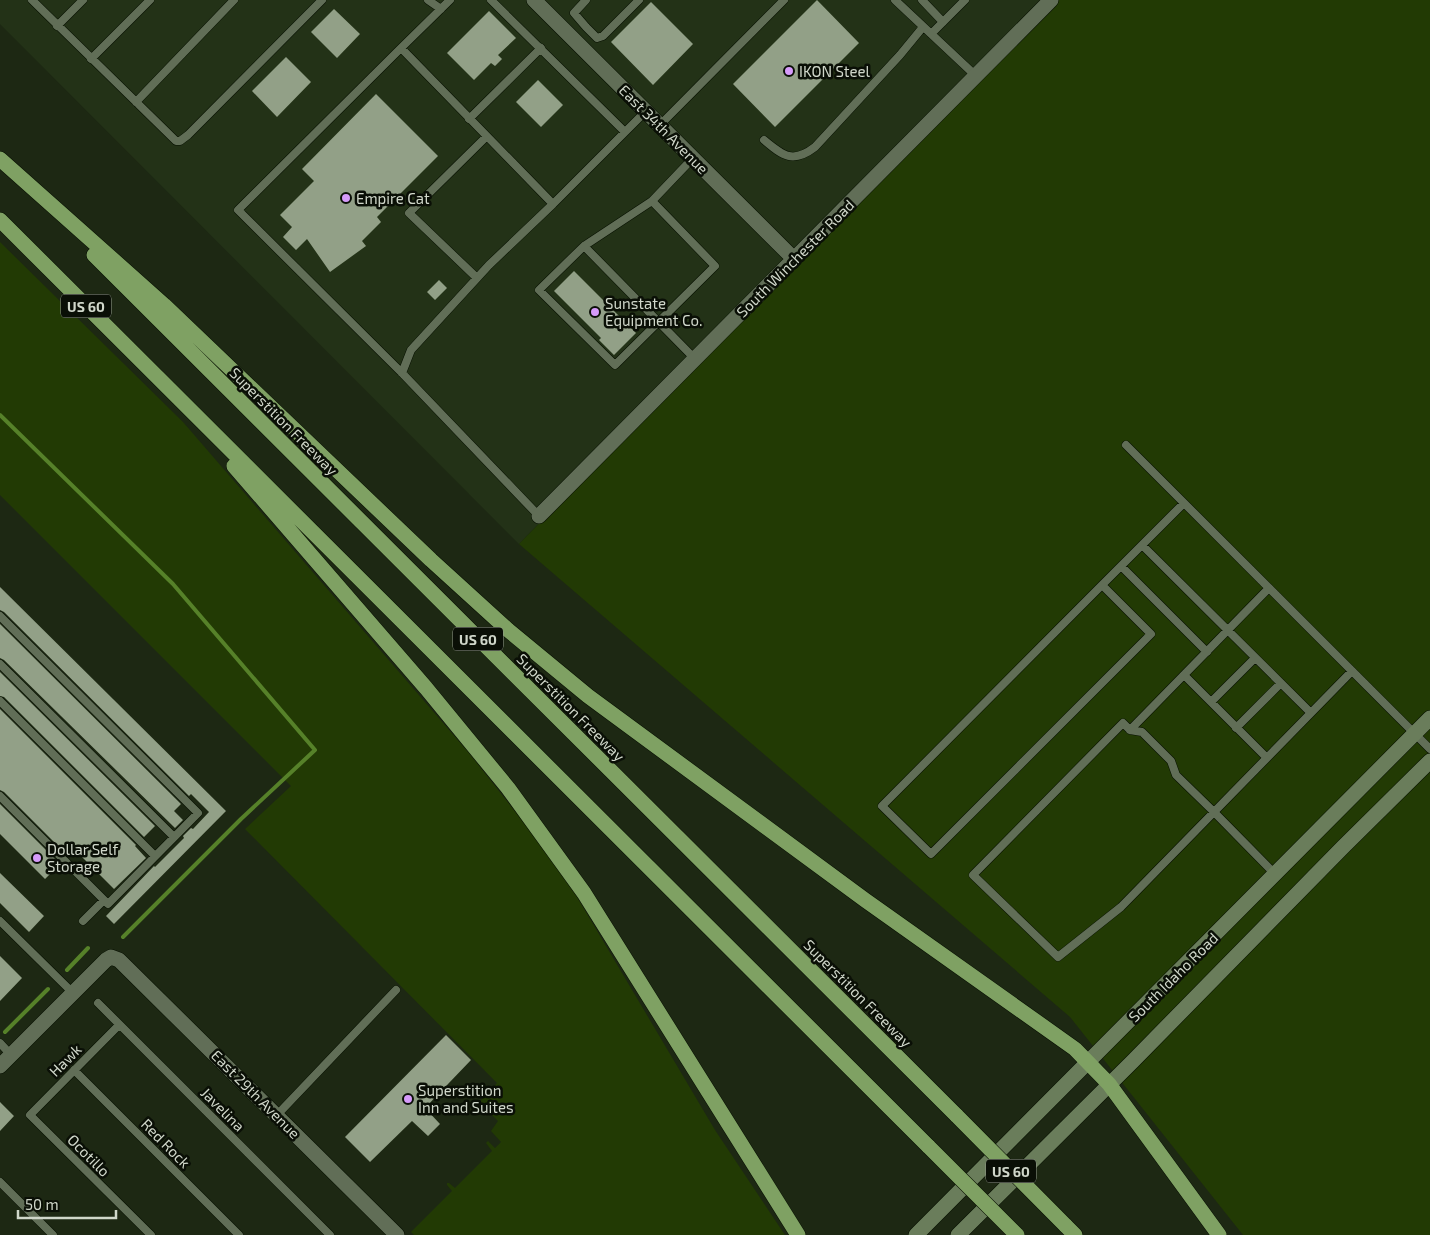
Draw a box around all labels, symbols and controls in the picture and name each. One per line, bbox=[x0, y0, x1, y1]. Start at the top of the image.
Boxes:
place label: IKON Steel bbox=[799, 62, 871, 80]
marker: IKON Steel bbox=[783, 65, 795, 77]
street label: East 34th Avenue bbox=[616, 81, 712, 177]
place label: Empire Cat bbox=[356, 189, 430, 207]
marker: Empire Cat bbox=[340, 192, 352, 204]
street label: South Winchester Road bbox=[732, 195, 858, 321]
road number: US 60 bbox=[61, 294, 111, 318]
place label: Sunstate Equipment Co. bbox=[605, 294, 702, 329]
marker: Sunstate Equipment Co. bbox=[589, 306, 601, 318]
street label: Superstition Freeway bbox=[226, 363, 342, 479]
road number: US 60 bbox=[453, 628, 503, 650]
street label: Superstition Freeway bbox=[513, 649, 629, 765]
place label: Dollar Self Storage bbox=[47, 840, 119, 875]
marker: Dollar Self Storage bbox=[31, 852, 43, 864]
street label: South Idaho Road bbox=[1125, 929, 1221, 1025]
street label: Superstition Freeway bbox=[800, 935, 916, 1051]
street label: Hawk bbox=[45, 1040, 85, 1080]
street label: East 29th Avenue bbox=[208, 1046, 304, 1142]
place label: Superstition Inn and Suites bbox=[418, 1081, 514, 1116]
street label: Javelina bbox=[197, 1083, 249, 1135]
marker: Superstition Inn and Suites bbox=[402, 1093, 414, 1105]
street label: Red Rock bbox=[138, 1115, 194, 1171]
street label: Ocotillo bbox=[64, 1130, 114, 1180]
road number: US 60 bbox=[986, 1160, 1036, 1182]
scale bar bbox=[18, 1188, 115, 1220]
text: 50 m bbox=[25, 1195, 59, 1213]

